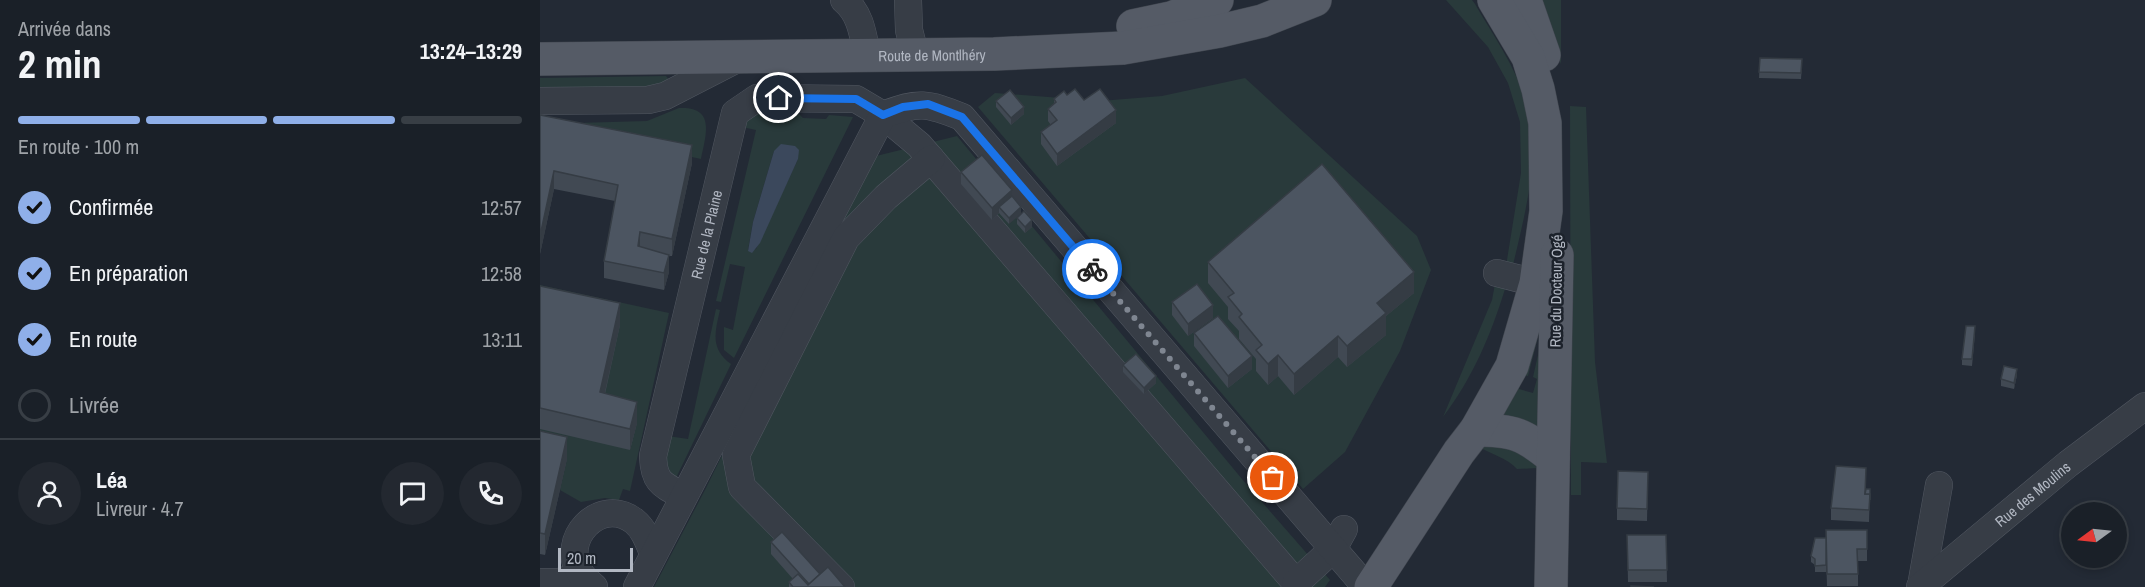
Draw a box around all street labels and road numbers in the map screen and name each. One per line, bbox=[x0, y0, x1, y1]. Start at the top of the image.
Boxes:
street label: Route de Montlhéry bbox=[878, 44, 987, 66]
street label: Rue de la Plaine bbox=[685, 187, 727, 281]
street label: Rue du Docteur Ogé bbox=[1545, 234, 1567, 348]
street label: Rue des Moulins bbox=[1990, 456, 2075, 531]

